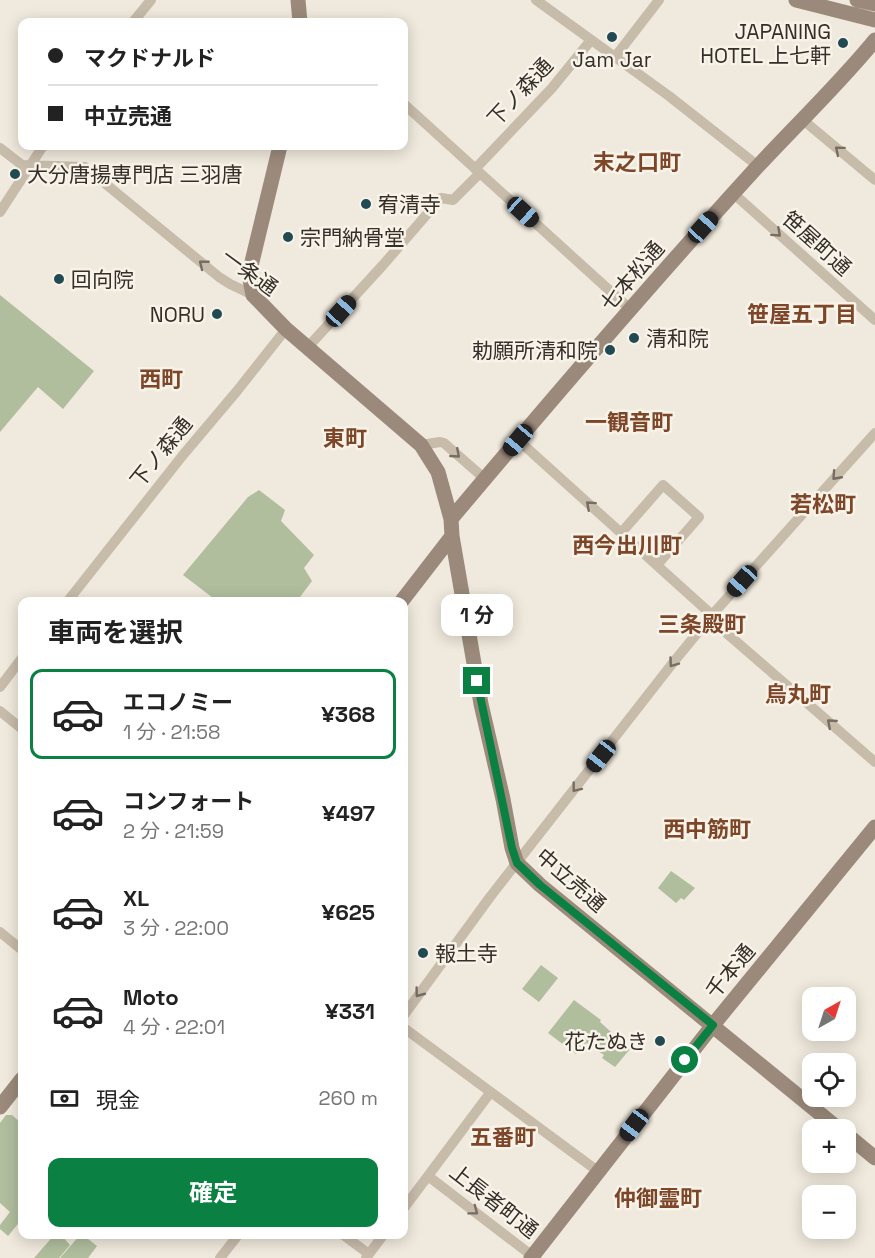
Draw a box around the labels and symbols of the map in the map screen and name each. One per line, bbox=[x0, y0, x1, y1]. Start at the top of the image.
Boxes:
place label: JAPANING HOTEL 上七軒 bbox=[700, 18, 831, 69]
marker: Jam Jar bbox=[605, 30, 619, 44]
marker: JAPANING HOTEL 上七軒 bbox=[836, 36, 850, 50]
place label: Jam Jar bbox=[572, 46, 652, 73]
street label: 下ノ森通 bbox=[481, 52, 559, 132]
one-way arrow bbox=[835, 146, 846, 157]
district label: 末之口町 bbox=[593, 148, 681, 176]
place label: 大分唐揚専門店 三羽唐 bbox=[27, 161, 242, 188]
marker: 大分唐揚専門店 三羽唐 bbox=[8, 167, 22, 181]
place label: 宥清寺 bbox=[378, 191, 441, 218]
car bbox=[504, 193, 542, 231]
marker: 宥清寺 bbox=[359, 197, 373, 211]
street label: 笹屋町通 bbox=[777, 205, 857, 281]
car bbox=[684, 208, 722, 246]
place label: 宗門納骨堂 bbox=[300, 224, 405, 251]
one-way arrow bbox=[770, 226, 781, 237]
marker: 宗門納骨堂 bbox=[281, 230, 295, 244]
street label: 七本松通 bbox=[594, 235, 670, 317]
street label: 一条通 bbox=[217, 243, 283, 301]
one-way arrow bbox=[199, 260, 210, 271]
place label: 回向院 bbox=[71, 266, 134, 293]
marker: 回向院 bbox=[52, 272, 66, 286]
car bbox=[322, 292, 360, 330]
district label: 笹屋五丁目 bbox=[747, 300, 857, 328]
place label: NORU bbox=[150, 301, 205, 328]
marker: NORU bbox=[210, 307, 224, 321]
place label: 清和院 bbox=[646, 325, 709, 352]
marker: 清和院 bbox=[627, 331, 641, 345]
place label: 勅願所清和院 bbox=[472, 337, 598, 364]
marker: 勅願所清和院 bbox=[603, 343, 617, 357]
district label: 西町 bbox=[139, 365, 183, 393]
district label: 一観音町 bbox=[585, 408, 673, 436]
street label: 下ノ森通 bbox=[124, 411, 198, 493]
car bbox=[500, 420, 536, 460]
district label: 東町 bbox=[323, 424, 367, 452]
one-way arrow bbox=[449, 446, 460, 457]
one-way arrow bbox=[832, 469, 843, 480]
district label: 若松町 bbox=[790, 490, 856, 518]
one-way arrow bbox=[587, 501, 597, 512]
district label: 西今出川町 bbox=[572, 531, 682, 559]
car bbox=[723, 562, 761, 600]
callout: 1 分 bbox=[441, 594, 513, 636]
district label: 三条殿町 bbox=[658, 610, 746, 638]
one-way arrow bbox=[669, 657, 680, 668]
route end bbox=[463, 667, 490, 694]
district label: 烏丸町 bbox=[765, 680, 831, 708]
one-way arrow bbox=[827, 719, 838, 730]
car bbox=[583, 736, 619, 776]
one-way arrow bbox=[572, 781, 583, 792]
district label: 西中筋町 bbox=[663, 815, 751, 843]
street label: 中立売通 bbox=[530, 842, 612, 918]
street label: 千本通 bbox=[699, 938, 761, 1004]
place label: 報土寺 bbox=[435, 940, 498, 967]
marker: 報土寺 bbox=[416, 946, 430, 960]
one-way arrow bbox=[416, 987, 427, 998]
north arrow bbox=[802, 987, 856, 1041]
place label: 花たぬき bbox=[564, 1028, 648, 1055]
marker: 花たぬき bbox=[653, 1034, 667, 1048]
route start bbox=[671, 1046, 698, 1073]
car bbox=[616, 1105, 652, 1145]
district label: 五番町 bbox=[470, 1123, 536, 1151]
street label: 上長者町通 bbox=[444, 1158, 544, 1244]
district label: 仲御霊町 bbox=[614, 1184, 702, 1212]
one-way arrow bbox=[468, 1204, 479, 1215]

